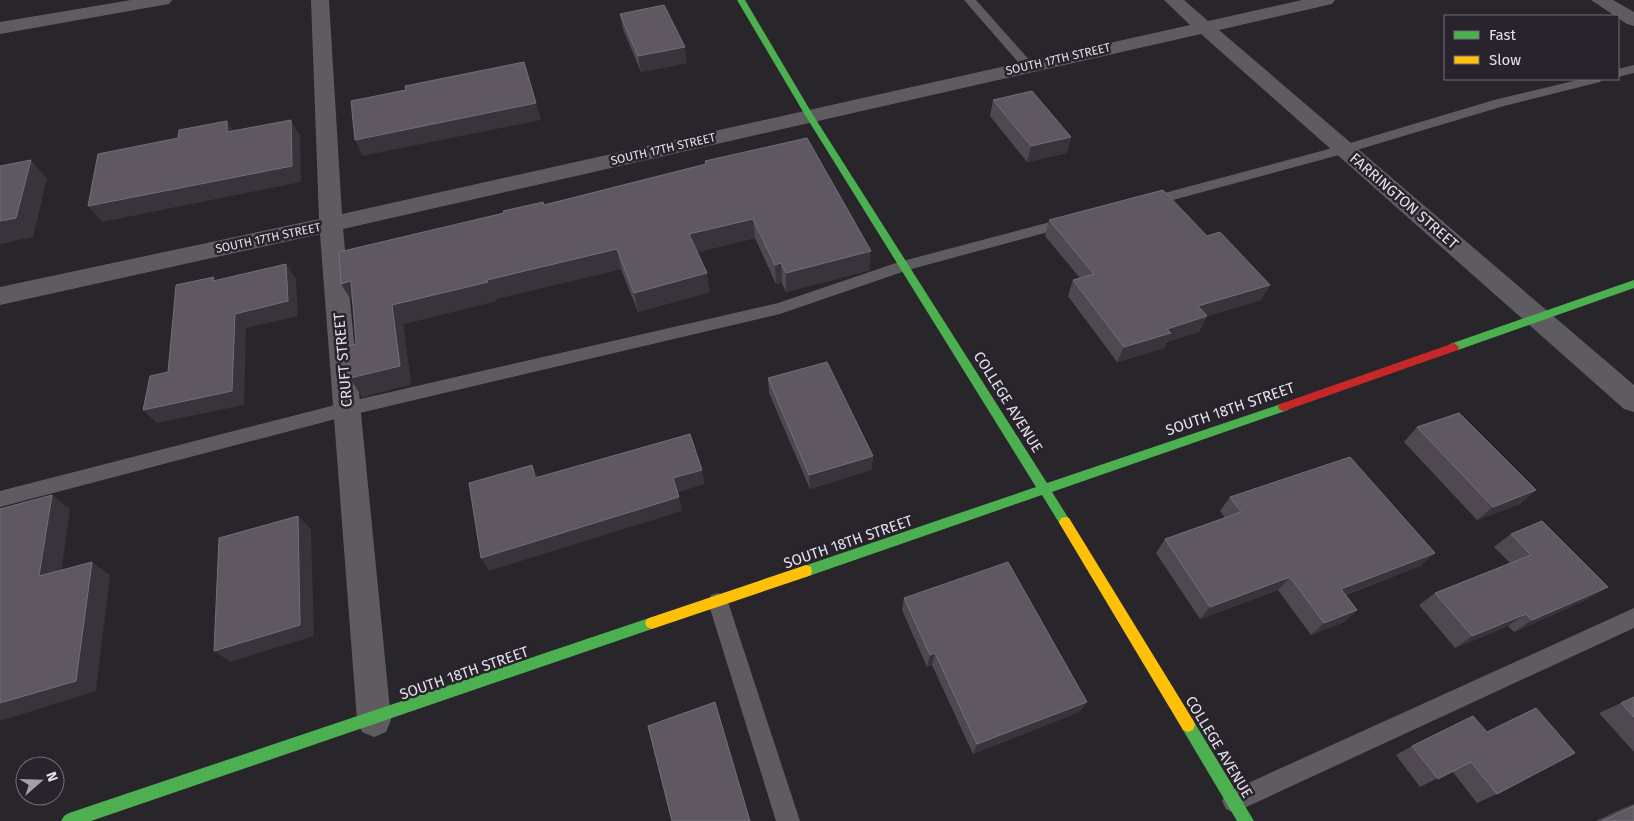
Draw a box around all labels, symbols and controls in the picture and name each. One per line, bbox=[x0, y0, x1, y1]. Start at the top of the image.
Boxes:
legend bbox=[1444, 15, 1619, 80]
text: Fast bbox=[1489, 26, 1516, 44]
street label: SOUTH 17TH STREET bbox=[1004, 40, 1113, 78]
text: Slow bbox=[1489, 51, 1521, 69]
street label: SOUTH 17TH STREET bbox=[609, 130, 718, 168]
street label: FARRINGTON STREET bbox=[1346, 149, 1462, 253]
street label: SOUTH 17TH STREET bbox=[214, 220, 323, 256]
street label: CRUFT STREET bbox=[330, 312, 356, 408]
street label: COLLEGE AVENUE bbox=[970, 348, 1046, 456]
street label: SOUTH 18TH STREET bbox=[1163, 378, 1297, 440]
street label: SOUTH 18TH STREET bbox=[781, 511, 915, 573]
street label: SOUTH 18TH STREET bbox=[397, 642, 531, 704]
street label: COLLEGE AVENUE bbox=[1181, 693, 1257, 801]
north arrow bbox=[15, 756, 65, 806]
text: N bbox=[42, 769, 61, 784]

